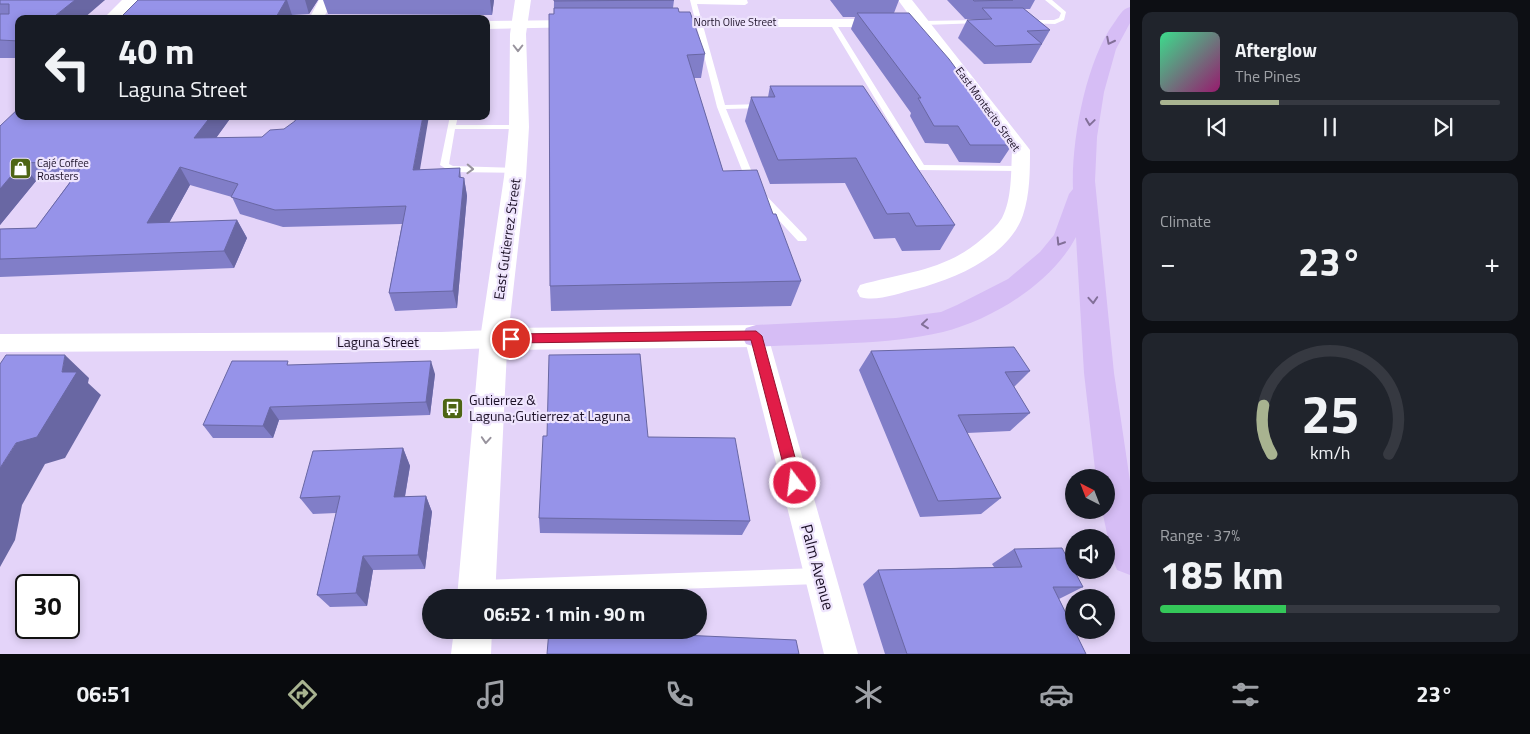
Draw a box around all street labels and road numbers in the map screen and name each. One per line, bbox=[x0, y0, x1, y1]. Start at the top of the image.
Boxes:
street label: North Olive Street bbox=[694, 14, 777, 30]
street label: East Montecito Street bbox=[952, 63, 1024, 155]
street label: East Gutierrez Street bbox=[488, 177, 525, 301]
street label: Laguna Street bbox=[337, 331, 419, 352]
street label: Palm Avenue bbox=[795, 521, 841, 613]

